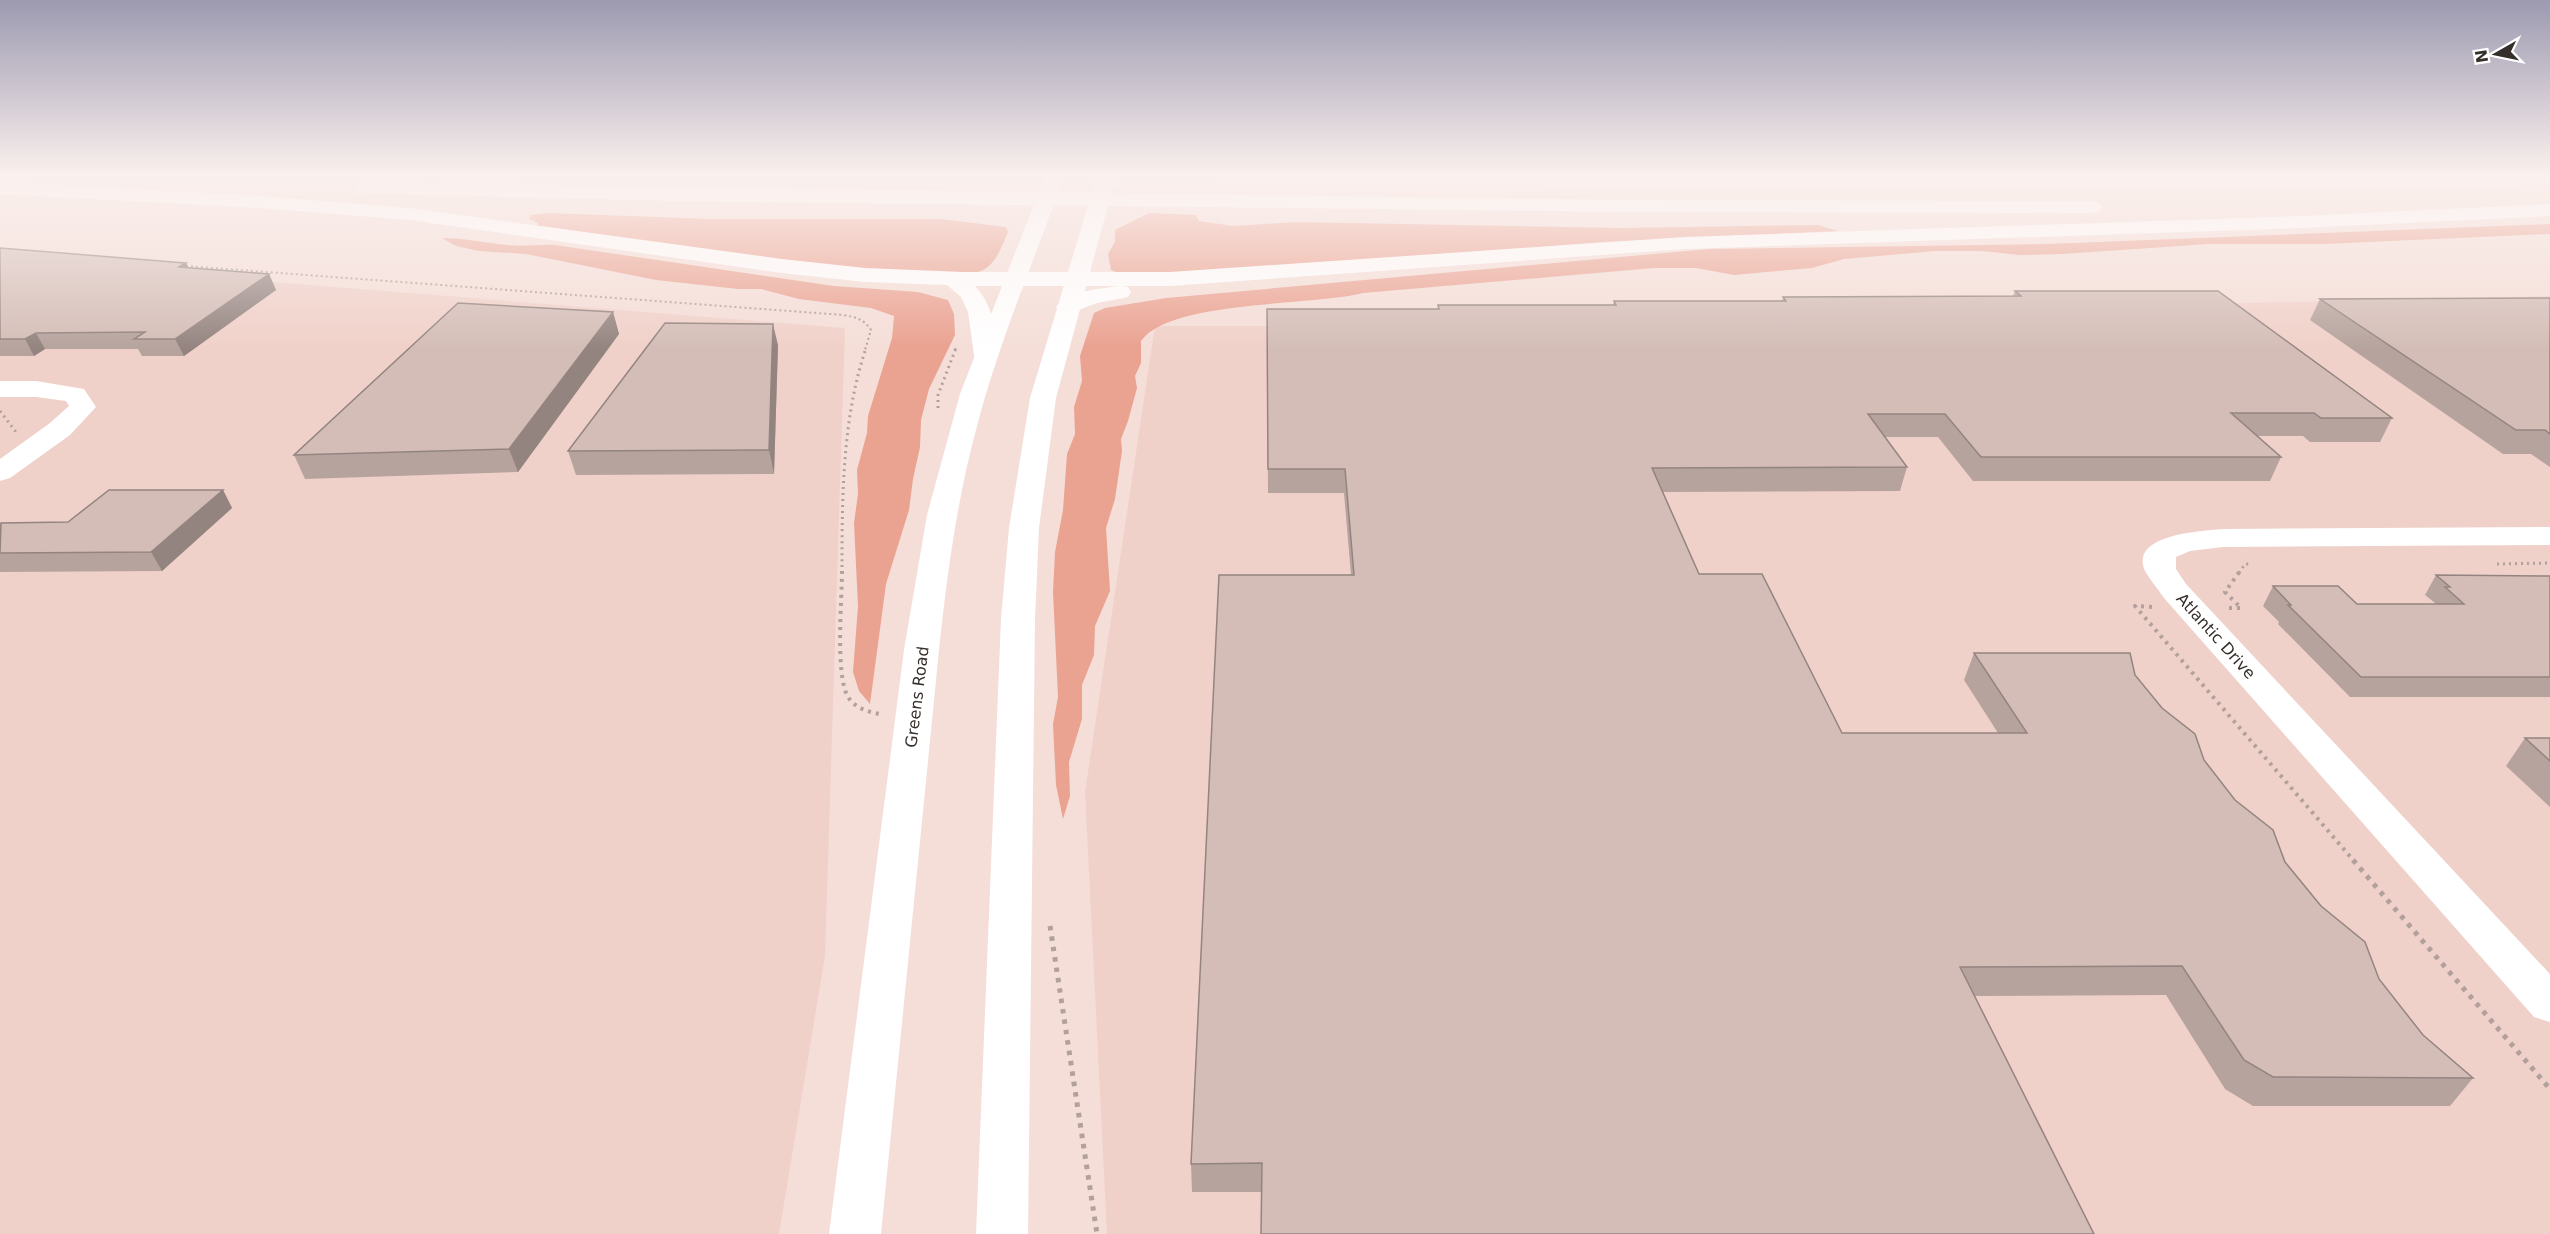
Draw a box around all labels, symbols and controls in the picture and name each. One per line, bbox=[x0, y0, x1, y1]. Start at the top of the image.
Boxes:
north arrow bbox=[2466, 24, 2526, 84]
text: N bbox=[2471, 48, 2492, 64]
street label: Atlantic Drive bbox=[2173, 589, 2259, 683]
street label: Greens Road bbox=[901, 645, 933, 749]

